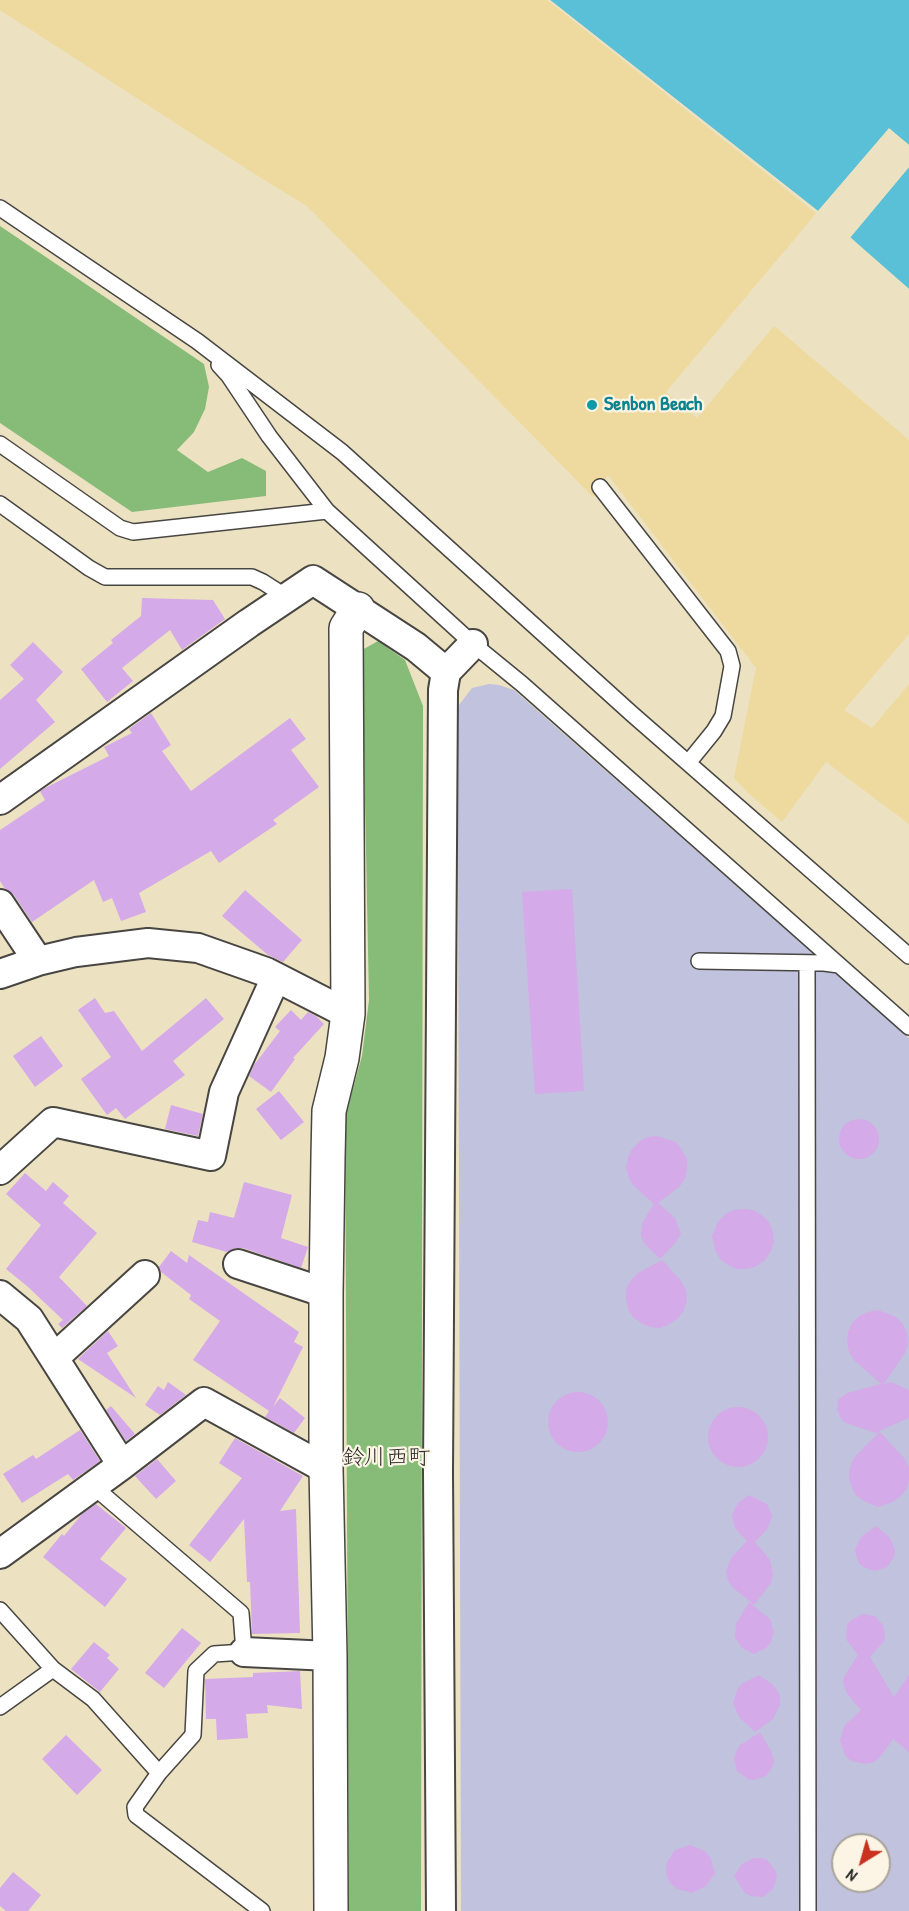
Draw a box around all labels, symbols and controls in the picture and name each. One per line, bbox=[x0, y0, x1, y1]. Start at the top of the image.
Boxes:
place label: Senbon Beach bbox=[604, 393, 702, 417]
marker: Senbon Beach bbox=[585, 398, 599, 412]
district label: 鈴川西町 bbox=[342, 1445, 430, 1471]
north arrow bbox=[831, 1833, 891, 1893]
text: N bbox=[841, 1864, 861, 1887]

